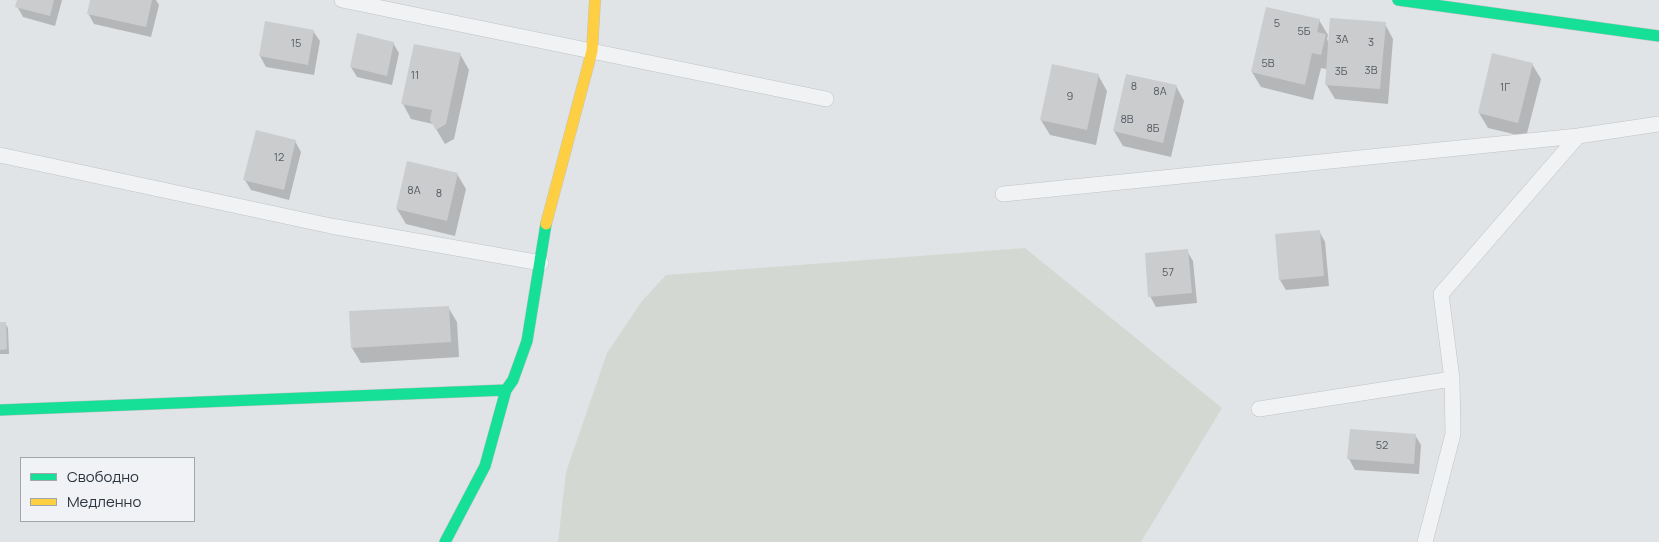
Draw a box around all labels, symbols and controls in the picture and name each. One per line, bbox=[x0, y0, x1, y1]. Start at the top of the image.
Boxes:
house number: 5 bbox=[1274, 17, 1280, 31]
house number: 5Б bbox=[1298, 25, 1310, 39]
house number: 3А bbox=[1335, 33, 1349, 47]
house number: 3 bbox=[1368, 36, 1374, 50]
house number: 15 bbox=[291, 37, 301, 51]
house number: 5В bbox=[1261, 57, 1275, 71]
house number: 3В bbox=[1365, 64, 1377, 78]
house number: 3Б bbox=[1335, 65, 1347, 79]
house number: 11 bbox=[411, 69, 419, 83]
house number: 8 bbox=[1131, 80, 1137, 94]
house number: 1Г bbox=[1500, 81, 1510, 95]
house number: 8А bbox=[1153, 85, 1167, 99]
house number: 9 bbox=[1067, 90, 1073, 104]
house number: 8В bbox=[1120, 113, 1134, 127]
house number: 8Б bbox=[1146, 122, 1160, 136]
house number: 12 bbox=[274, 151, 284, 165]
house number: 8А bbox=[407, 184, 421, 198]
house number: 8 bbox=[436, 187, 442, 201]
house number: 57 bbox=[1162, 266, 1174, 280]
house number: 52 bbox=[1376, 439, 1388, 453]
legend bbox=[20, 457, 195, 522]
text: Свободно bbox=[67, 466, 139, 487]
text: Медленно bbox=[67, 491, 141, 512]

